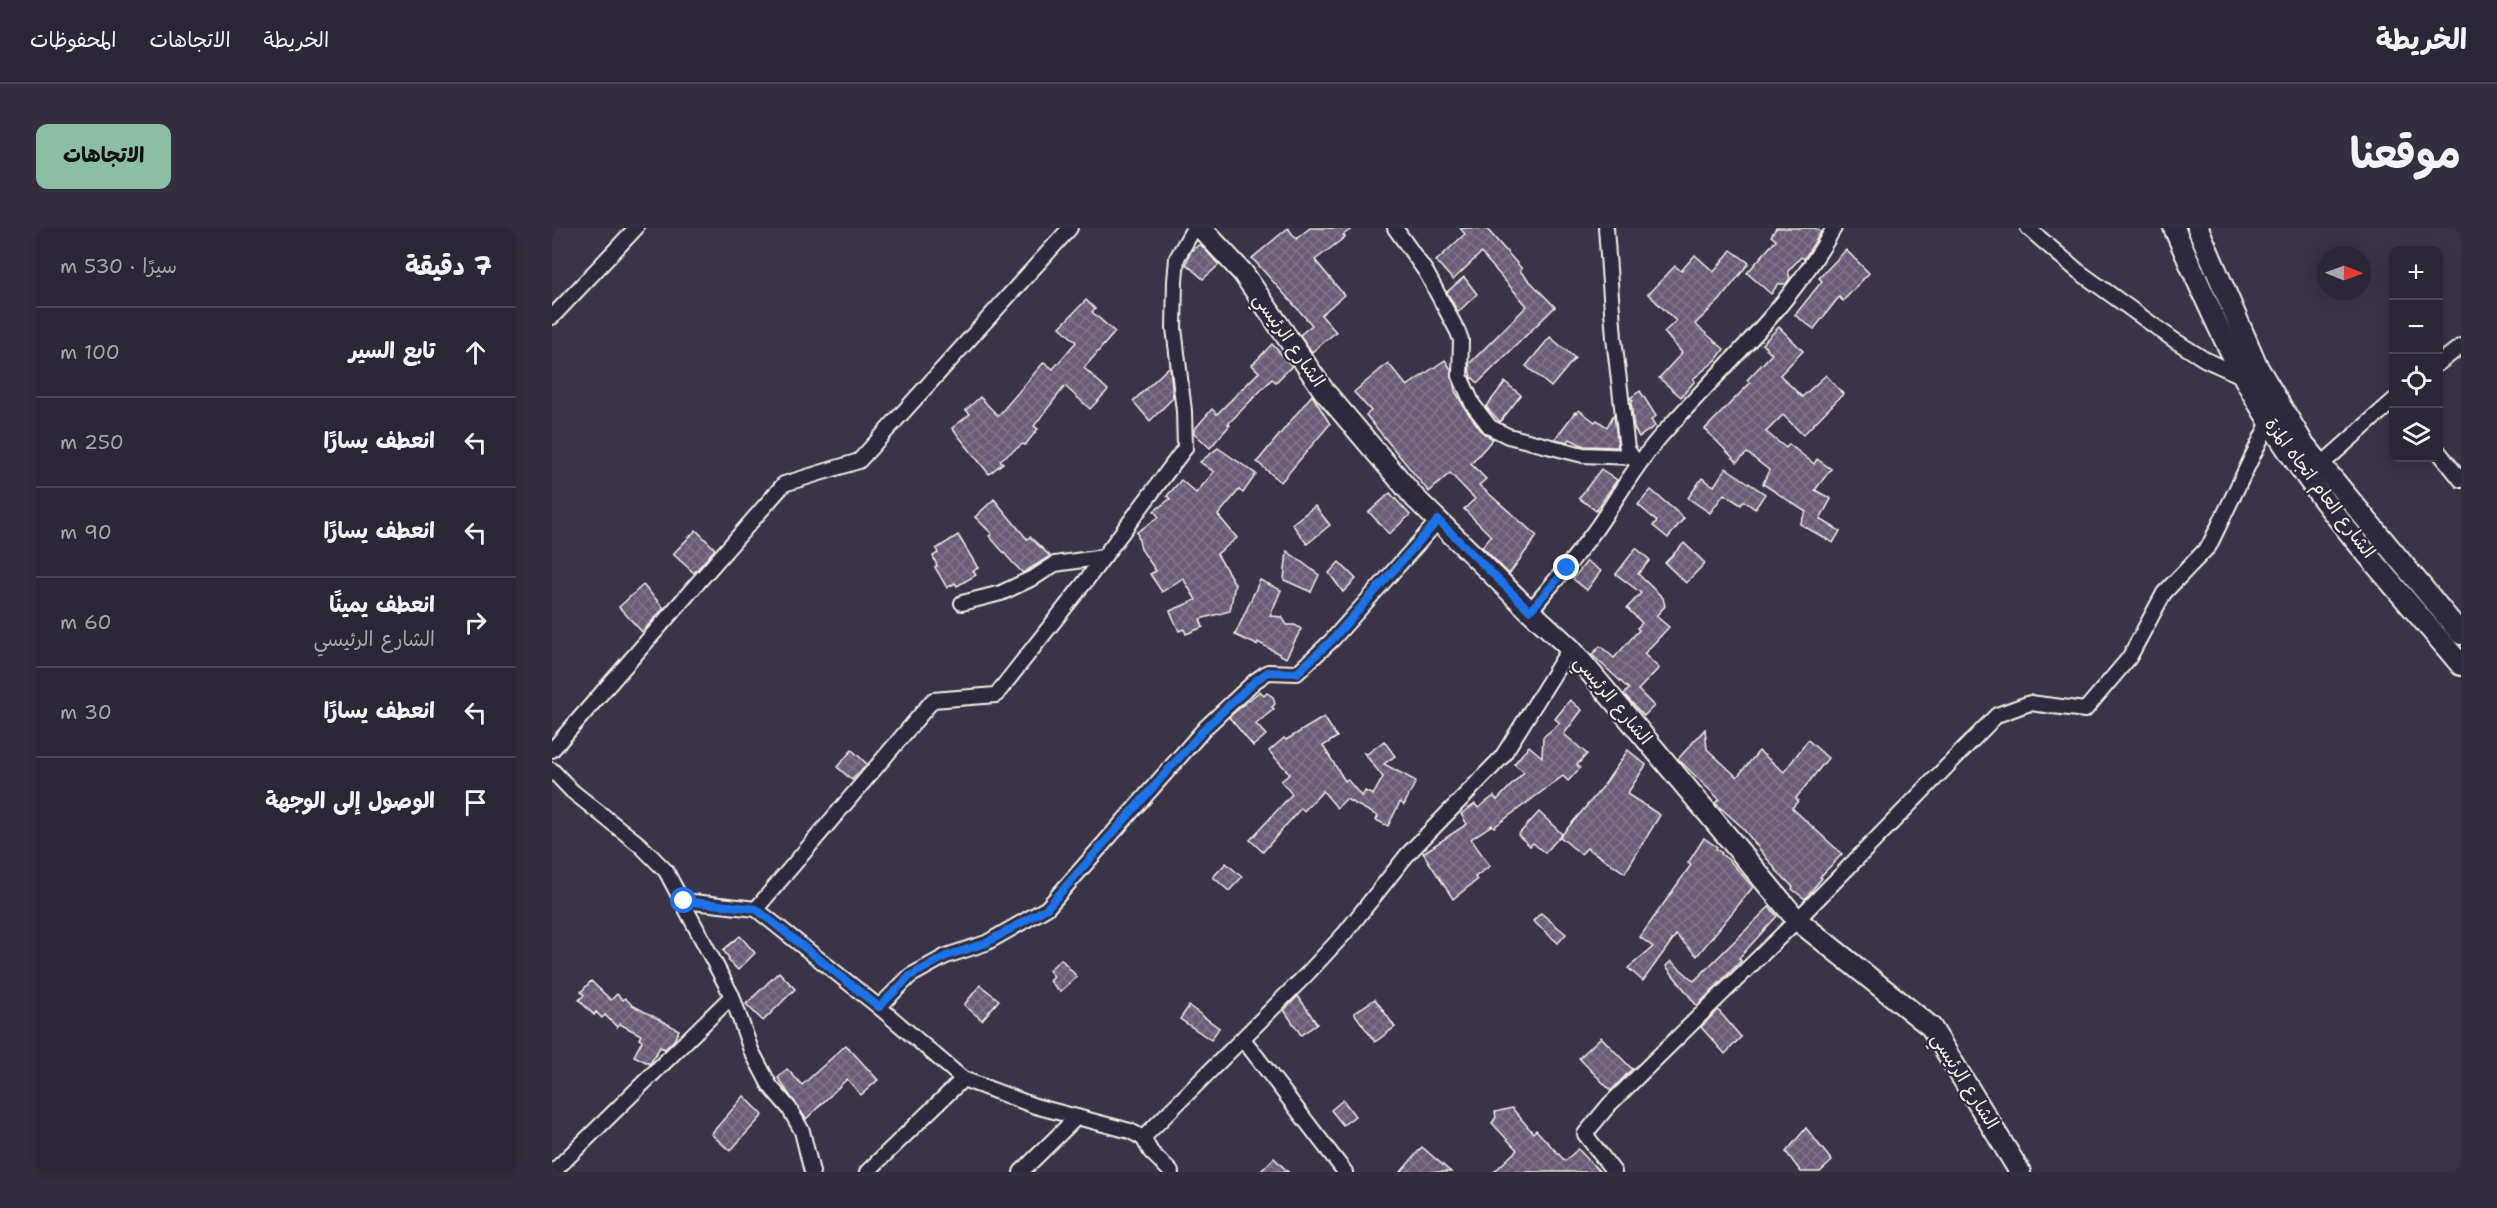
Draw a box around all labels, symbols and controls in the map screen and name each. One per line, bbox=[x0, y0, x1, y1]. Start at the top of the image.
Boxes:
text: الخريطة bbox=[2376, 20, 2467, 58]
text: المحفوظات bbox=[30, 26, 116, 54]
text: الاتجاهات bbox=[149, 26, 231, 54]
text: الخريطة bbox=[264, 26, 329, 54]
button: الاتجاهات bbox=[36, 124, 171, 189]
text: موقعنا bbox=[2350, 125, 2461, 181]
north arrow bbox=[2317, 246, 2371, 300]
map controls bbox=[2389, 246, 2443, 462]
button: + bbox=[2389, 246, 2443, 300]
text: 7 دقيقة bbox=[405, 248, 492, 283]
text: سيرًا · 530 m bbox=[60, 253, 177, 279]
street label: الشارع الرئيسي bbox=[1245, 288, 1330, 394]
button: − bbox=[2389, 300, 2443, 354]
text: تابع السير bbox=[349, 336, 435, 365]
icon: ahead bbox=[459, 336, 492, 369]
text: 100 m bbox=[60, 339, 120, 365]
button: locate bbox=[2389, 354, 2443, 408]
button: layers bbox=[2389, 408, 2443, 462]
street label: الشارع العام اتجاه المزة bbox=[2258, 413, 2381, 564]
text: انعطف يسارًا bbox=[323, 426, 435, 455]
icon: left bbox=[459, 426, 492, 459]
text: 250 m bbox=[60, 429, 124, 455]
text: انعطف يسارًا bbox=[323, 516, 435, 545]
icon: left bbox=[459, 516, 492, 549]
text: 90 m bbox=[60, 519, 112, 545]
route end bbox=[1553, 554, 1579, 580]
text: انعطف يمينًا bbox=[329, 590, 435, 619]
icon: right bbox=[459, 606, 492, 639]
text: 60 m bbox=[60, 609, 112, 635]
text: الشارع الرئيسي bbox=[313, 626, 435, 652]
street label: الشارع الرئيسي bbox=[1566, 650, 1657, 752]
text: انعطف يسارًا bbox=[323, 696, 435, 725]
icon: left bbox=[459, 696, 492, 729]
text: 30 m bbox=[60, 699, 112, 725]
text: الوصول إلى الوجهة bbox=[265, 786, 435, 815]
icon: arrive bbox=[459, 786, 492, 819]
route start bbox=[670, 887, 696, 913]
street label: الشارع الرئيسي bbox=[1922, 1028, 2004, 1136]

